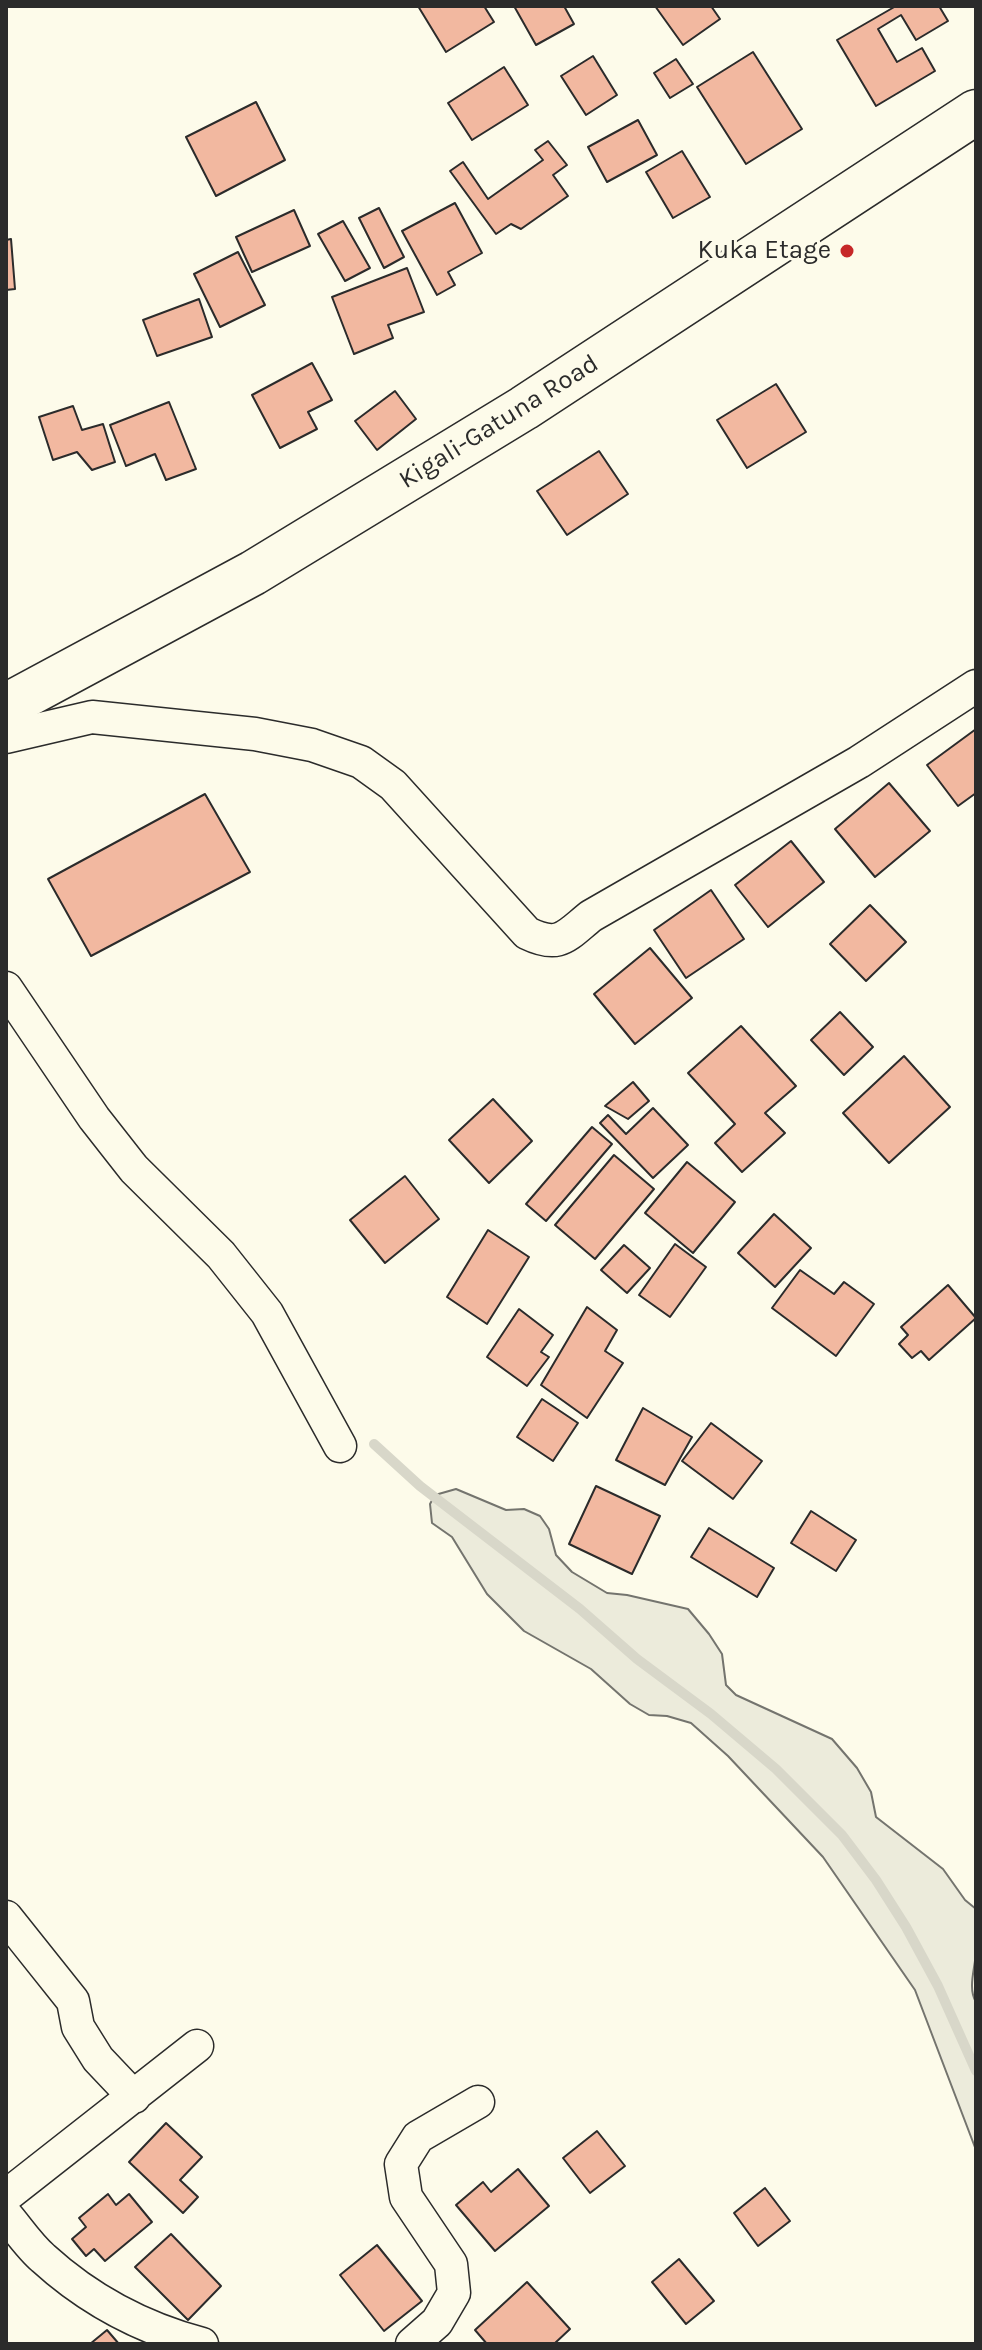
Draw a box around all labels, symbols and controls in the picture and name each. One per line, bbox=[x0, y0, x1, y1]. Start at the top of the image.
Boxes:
place label: Kuka Etage bbox=[698, 235, 831, 267]
marker: Kuka Etage bbox=[838, 242, 856, 260]
street label: Kigali-Gatuna Road bbox=[394, 348, 604, 496]

